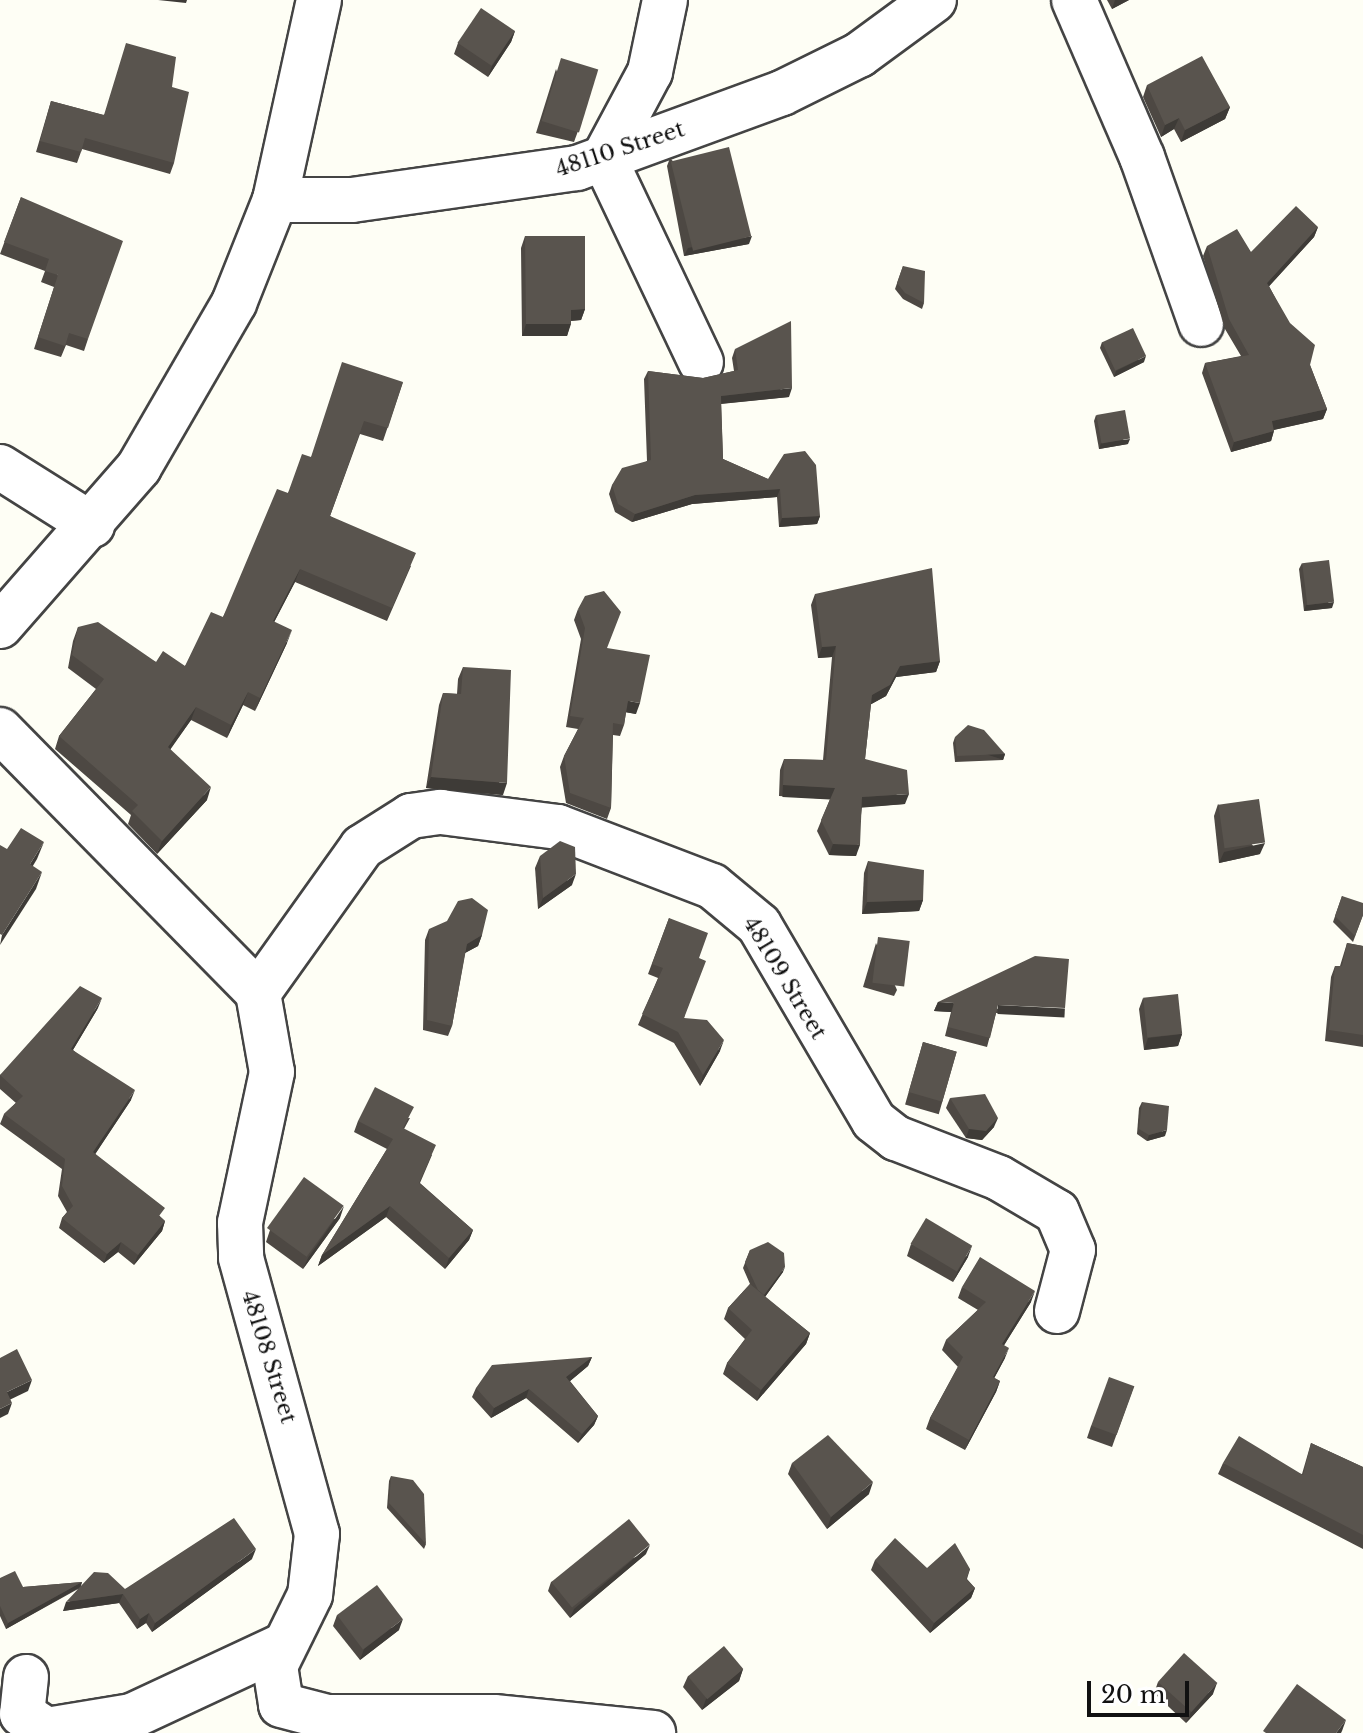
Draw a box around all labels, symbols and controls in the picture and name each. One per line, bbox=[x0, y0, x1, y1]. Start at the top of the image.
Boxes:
street label: 48110 Street bbox=[552, 116, 688, 182]
street label: 48109 Street bbox=[738, 912, 832, 1044]
street label: 48108 Street bbox=[236, 1287, 302, 1427]
scale bar bbox=[1091, 1665, 1193, 1715]
text: 20 m bbox=[1101, 1680, 1166, 1709]

